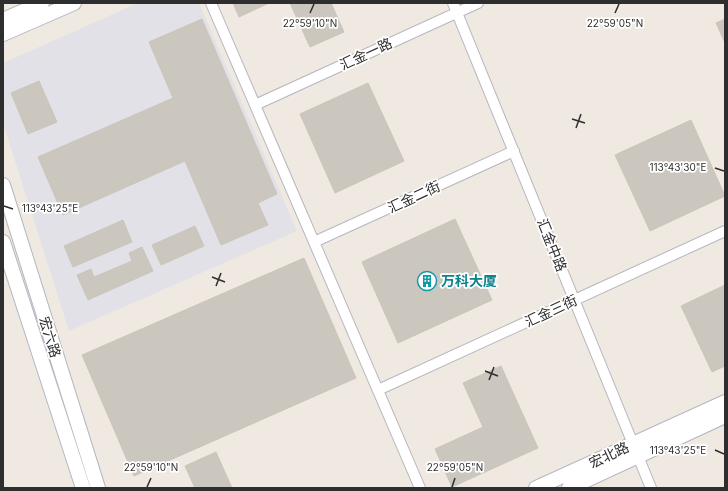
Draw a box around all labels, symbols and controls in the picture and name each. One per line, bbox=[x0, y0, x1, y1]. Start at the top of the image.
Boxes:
text: 22°59'10"N bbox=[283, 17, 337, 29]
text: 22°59'05"N bbox=[587, 17, 643, 29]
street label: 汇金一路 bbox=[337, 34, 395, 73]
text: 113°43'30"E bbox=[649, 161, 707, 173]
street label: 汇金二街 bbox=[385, 177, 443, 216]
text: 113°43'25"E bbox=[22, 202, 78, 214]
street label: 汇金中路 bbox=[534, 216, 571, 274]
building icon: 万科大厦 bbox=[416, 270, 438, 292]
place label: 万科大厦 bbox=[441, 272, 497, 289]
street label: 汇金三街 bbox=[522, 291, 580, 330]
street label: 宏六路 bbox=[36, 314, 65, 359]
street label: 宏北路 bbox=[586, 438, 631, 471]
text: 113°43'25"E bbox=[650, 444, 706, 456]
text: 22°59'10"N bbox=[124, 461, 178, 473]
text: 22°59'05"N bbox=[427, 461, 483, 473]

